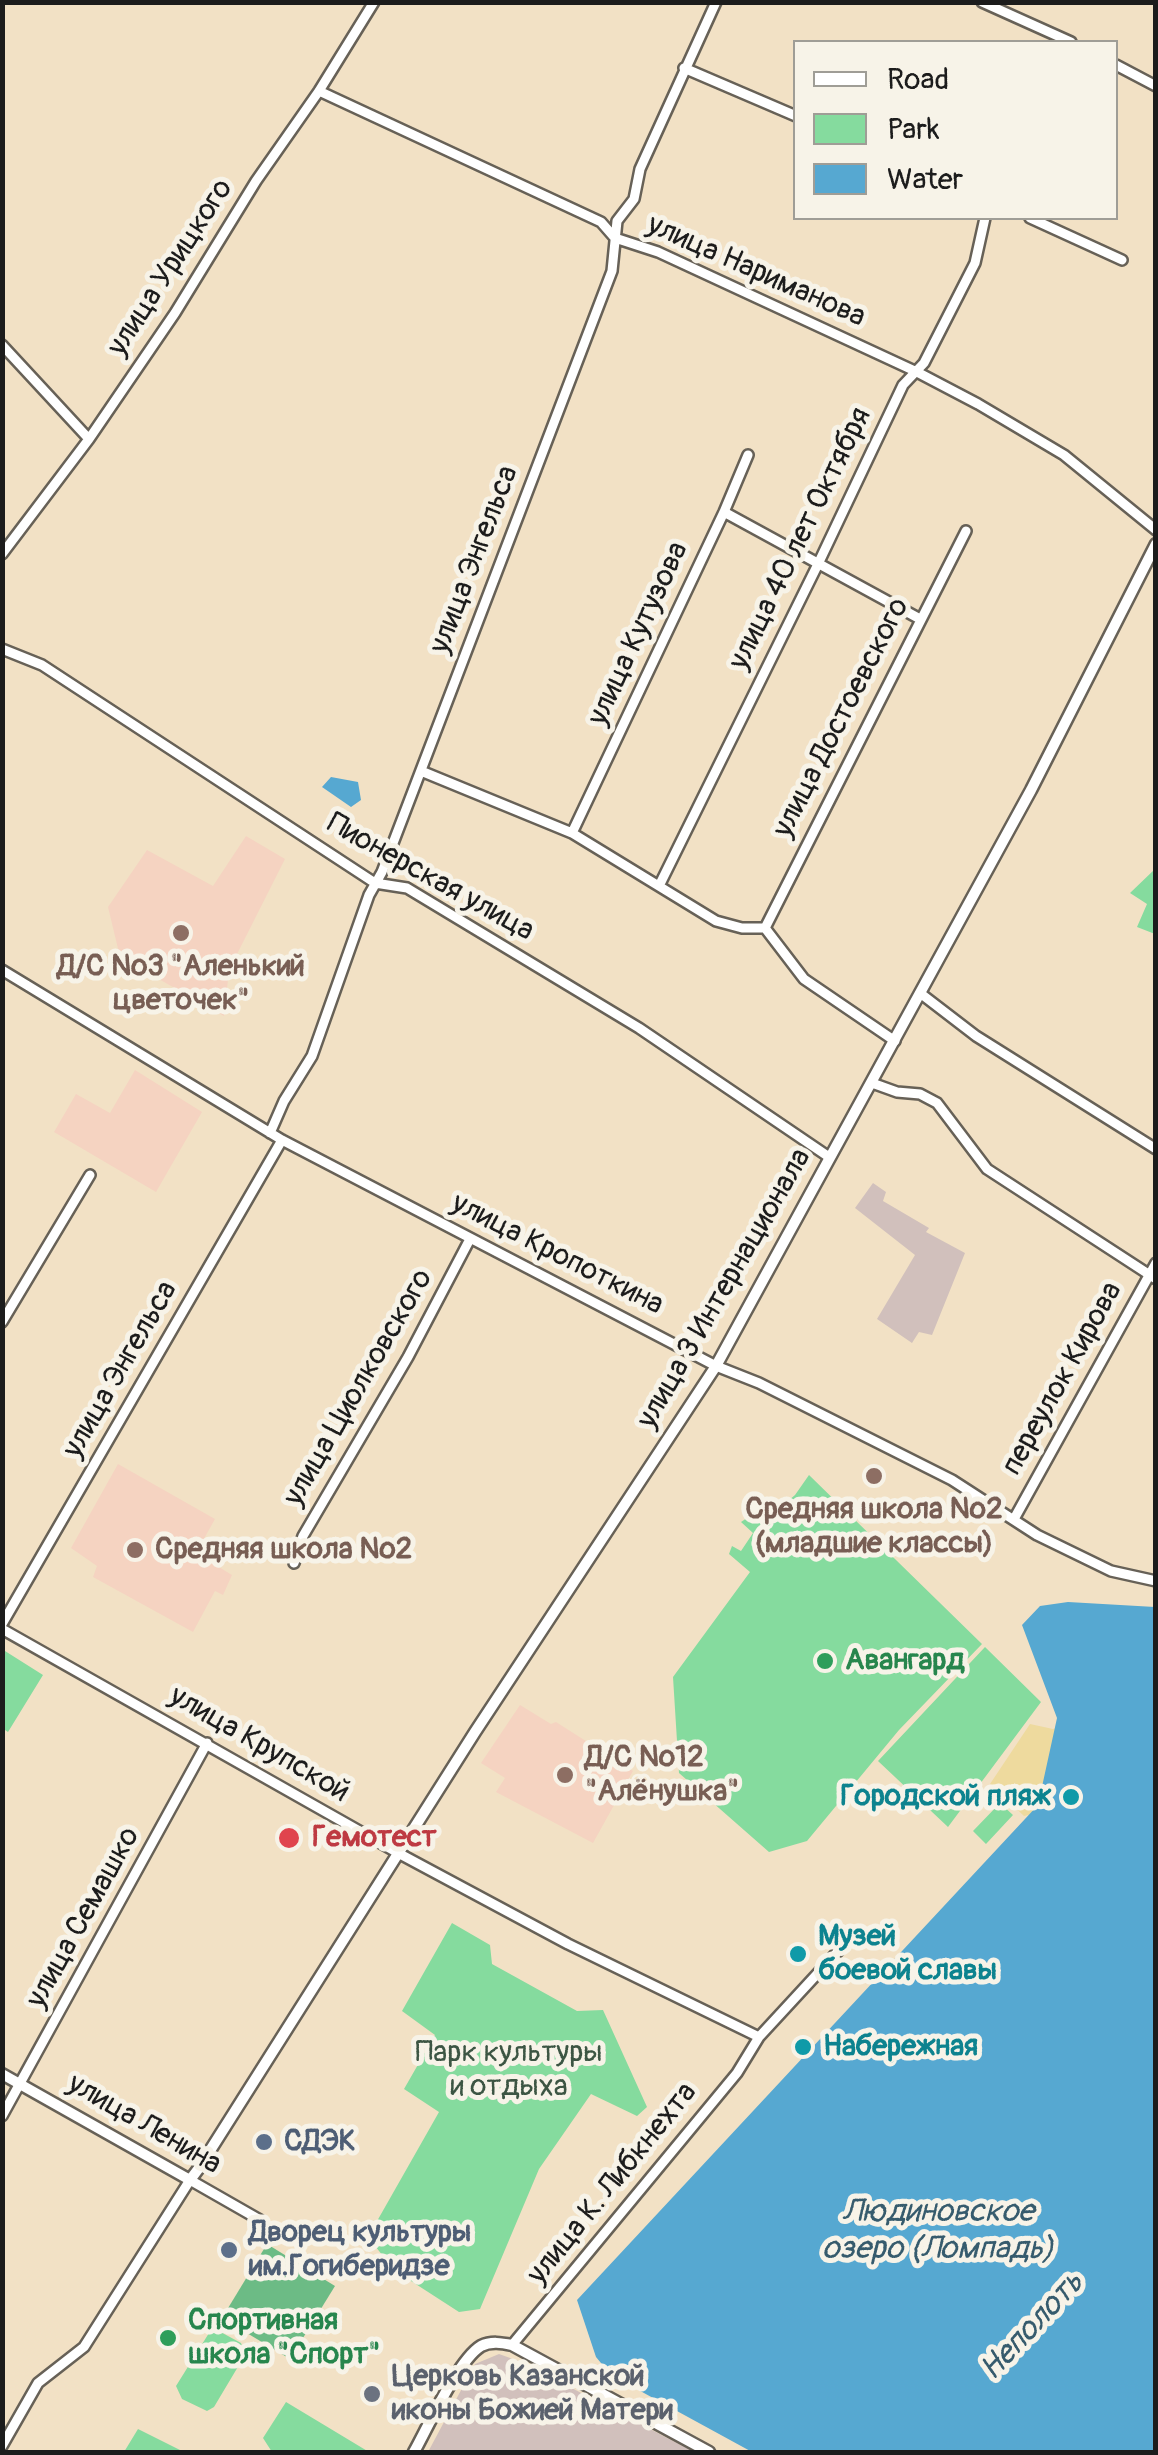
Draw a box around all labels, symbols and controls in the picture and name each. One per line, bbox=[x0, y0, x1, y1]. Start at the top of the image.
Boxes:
legend bbox=[793, 40, 1118, 220]
text: Road bbox=[887, 61, 949, 98]
text: Park bbox=[887, 111, 940, 148]
text: Water bbox=[887, 161, 963, 198]
street label: улица Урицкого bbox=[100, 173, 242, 363]
street label: улица Нариманова bbox=[641, 208, 871, 336]
street label: улица 40 лет Октября bbox=[722, 402, 880, 676]
street label: улица Энгельса bbox=[423, 461, 527, 659]
street label: улица Кутузова bbox=[581, 536, 697, 732]
street label: улица Достоевского bbox=[766, 592, 918, 844]
street label: Пионерская улица bbox=[320, 806, 540, 950]
marker: Д/С №3 "Аленький цветочек" bbox=[170, 922, 192, 944]
place label: Д/С №3 "Аленький цветочек" bbox=[57, 949, 305, 1020]
street label: улица 3 Интернационала bbox=[630, 1143, 820, 1435]
street label: улица Кропоткина bbox=[445, 1186, 669, 1324]
street label: улица Циолковского bbox=[277, 1263, 441, 1513]
street label: улица Энгельса bbox=[56, 1275, 186, 1465]
street label: переулок Кирова bbox=[995, 1276, 1131, 1482]
marker: Средняя школа №2 (младшие классы) bbox=[863, 1465, 885, 1487]
place label: Средняя школа №2 (младшие классы) bbox=[745, 1492, 1003, 1562]
place label: Средняя школа №2 bbox=[155, 1532, 412, 1568]
marker: Средняя школа №2 bbox=[124, 1539, 146, 1561]
place label: Авангард bbox=[845, 1643, 964, 1679]
marker: Авангард bbox=[814, 1650, 836, 1672]
street label: улица Крупской bbox=[163, 1679, 355, 1811]
place label: Д/С №12 "Алёнушка" bbox=[585, 1740, 739, 1810]
marker: Д/С №12 "Алёнушка" bbox=[554, 1764, 576, 1786]
place label: Городской пляж bbox=[840, 1779, 1051, 1815]
marker: Городской пляж bbox=[1060, 1786, 1082, 1808]
place label: Гемотест bbox=[312, 1820, 437, 1856]
street label: улица Семашко bbox=[20, 1821, 148, 2015]
marker: Гемотест bbox=[276, 1825, 302, 1851]
place label: Музей боевой славы bbox=[818, 1919, 997, 1990]
marker: Музей боевой славы bbox=[787, 1943, 809, 1965]
place label: Набережная bbox=[823, 2029, 978, 2065]
park label: Парк культуры и отдыха bbox=[415, 2035, 603, 2106]
marker: Набережная bbox=[792, 2036, 814, 2058]
street label: улица Ленина bbox=[61, 2067, 227, 2183]
street label: улица К. Либкнехта bbox=[521, 2076, 705, 2292]
place label: СДЭК bbox=[284, 2124, 356, 2160]
marker: СДЭК bbox=[253, 2131, 275, 2153]
water label: Людиновское озеро (Ломпадь) bbox=[822, 2194, 1054, 2269]
place label: Дворец культуры им.Гогиберидзе bbox=[249, 2215, 471, 2286]
marker: Дворец культуры им.Гогиберидзе bbox=[218, 2239, 240, 2261]
water label: Неполоть bbox=[973, 2265, 1093, 2389]
place label: Спортивная школа "Спорт" bbox=[188, 2303, 381, 2374]
marker: Спортивная школа "Спорт" bbox=[157, 2327, 179, 2349]
place label: Церковь Казанской иконы Божией Матери bbox=[392, 2359, 673, 2430]
marker: Церковь Казанской иконы Божией Матери bbox=[361, 2383, 383, 2405]

